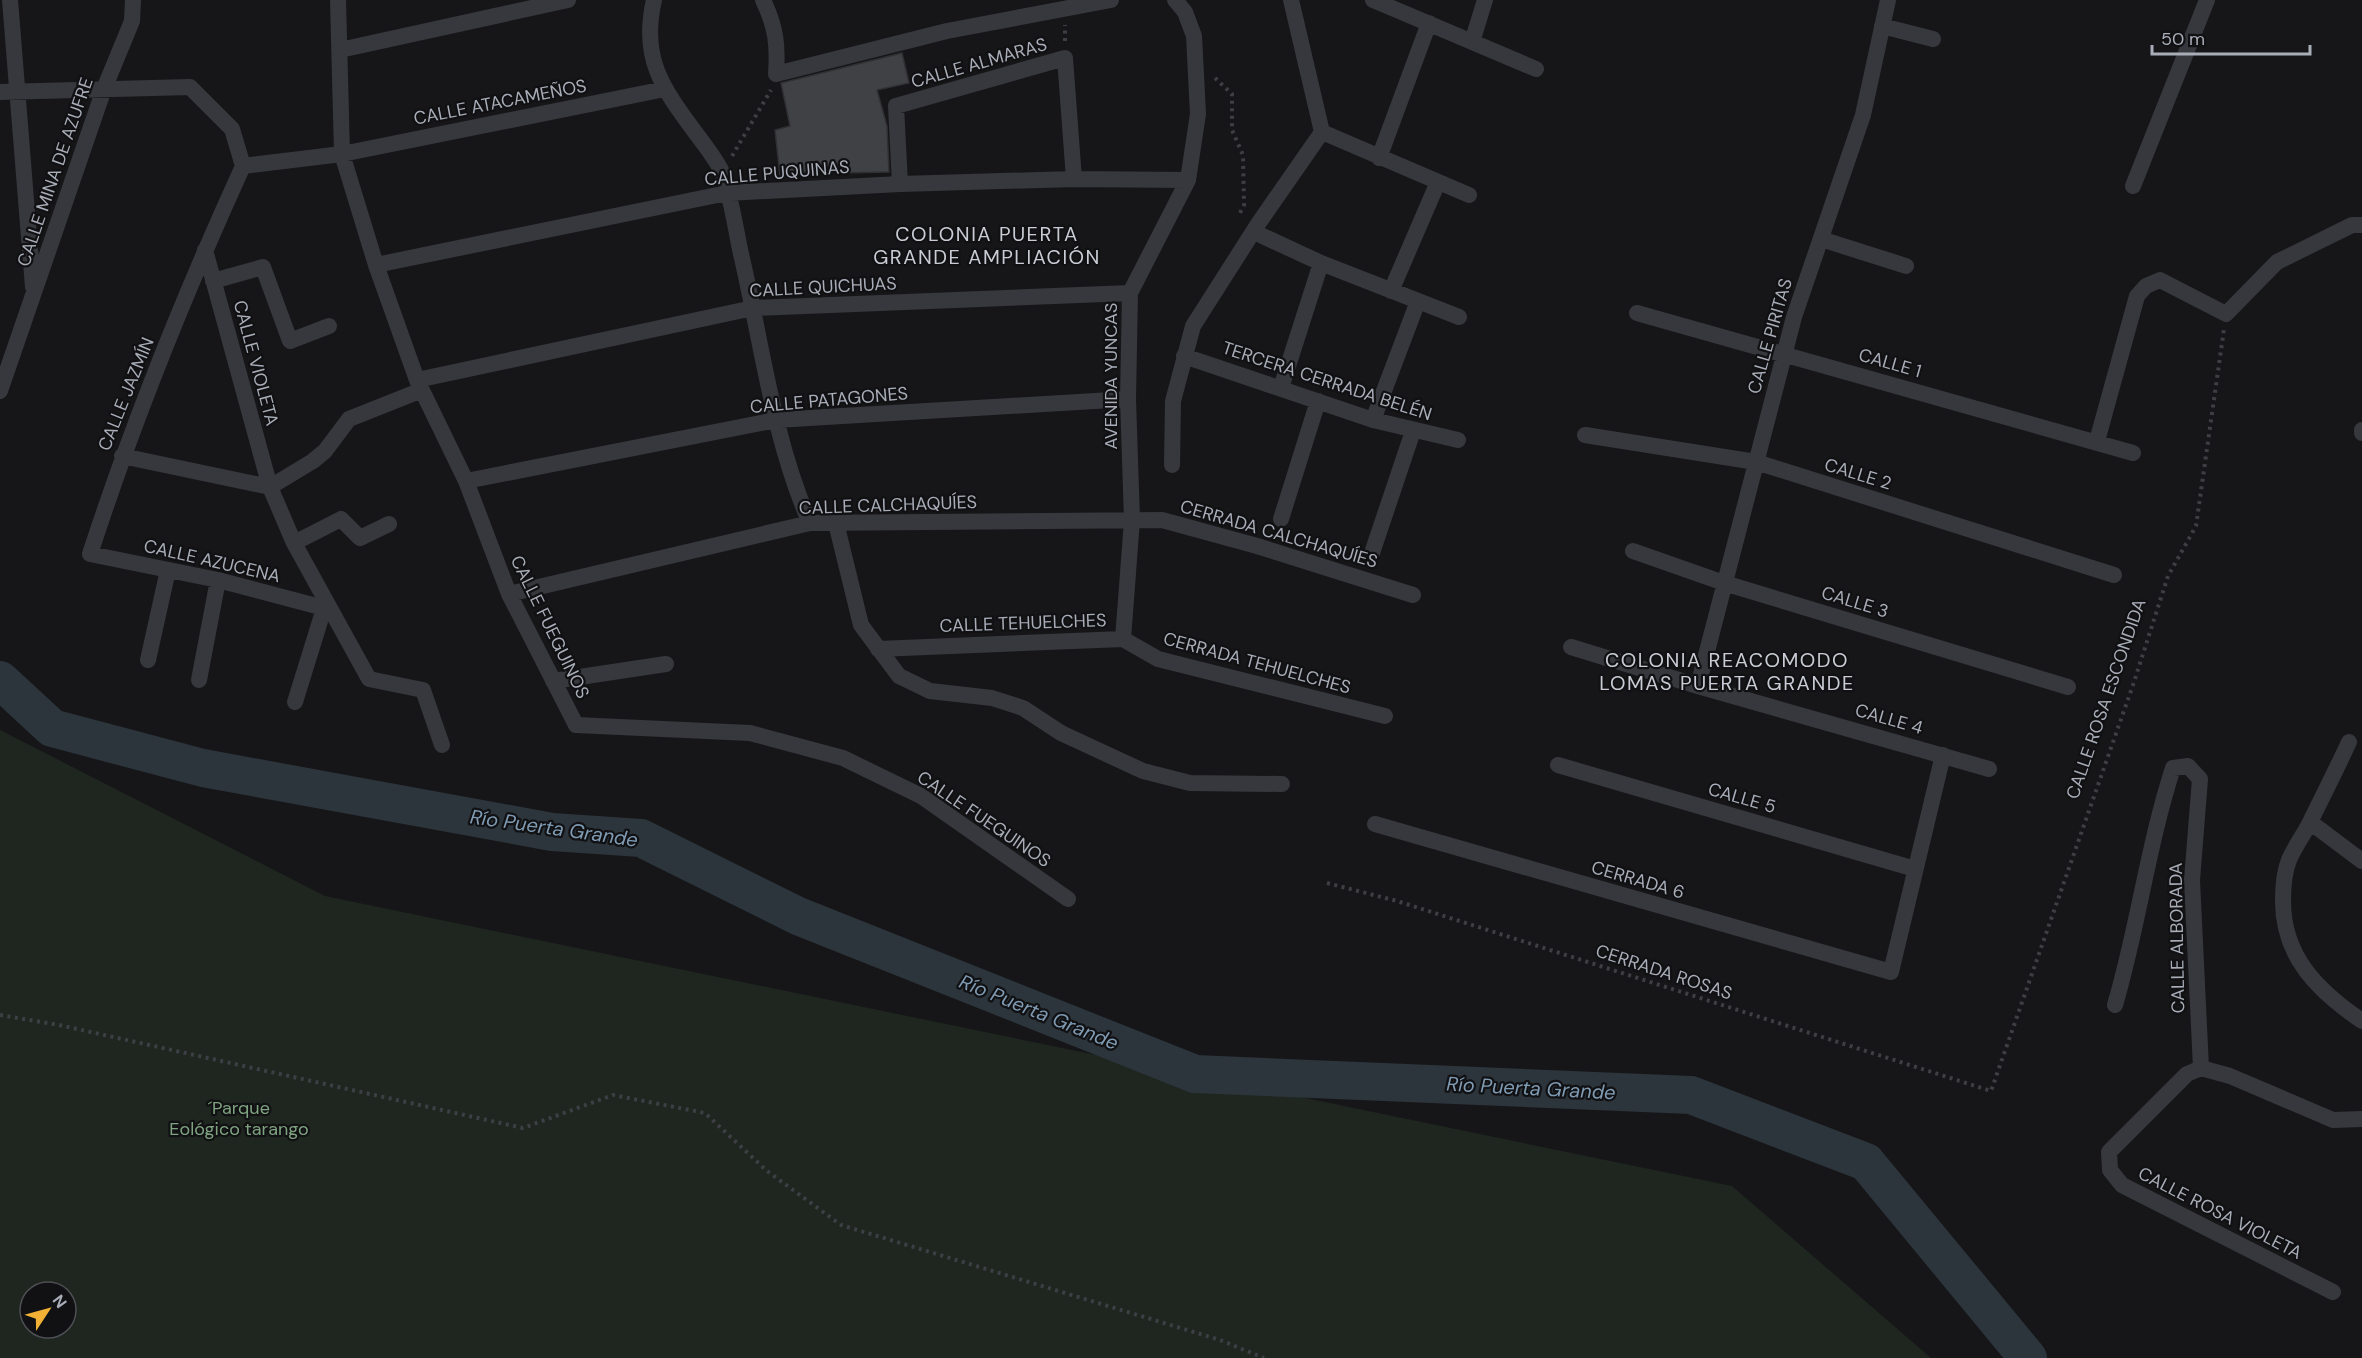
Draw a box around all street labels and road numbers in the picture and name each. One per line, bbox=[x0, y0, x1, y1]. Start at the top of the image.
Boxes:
street label: CALLE ALMARAS bbox=[908, 32, 1050, 94]
street label: CALLE ATACAMEÑOS bbox=[412, 73, 588, 131]
street label: CALLE MINA DE AZUFRE bbox=[11, 74, 99, 270]
street label: CALLE PUQUINAS bbox=[703, 155, 851, 191]
street label: CALLE QUICHUAS bbox=[749, 271, 897, 303]
street label: CALLE PIRITAS bbox=[1742, 275, 1798, 397]
street label: CALLE VIOLETA bbox=[228, 298, 284, 428]
street label: AVENIDA YUNCAS bbox=[1099, 303, 1123, 449]
street label: CALLE JAZMÍN bbox=[92, 334, 160, 454]
street label: TERCERA CERRADA BELÉN bbox=[1219, 336, 1435, 426]
street label: CALLE 1 bbox=[1856, 343, 1924, 383]
street label: CALLE PATAGONES bbox=[749, 381, 909, 419]
street label: CALLE 2 bbox=[1822, 452, 1894, 496]
street label: CALLE CALCHAQUÍES bbox=[798, 490, 978, 520]
street label: CERRADA CALCHAQUÍES bbox=[1177, 494, 1381, 574]
street label: CALLE AZUCENA bbox=[141, 534, 283, 588]
street label: CALLE FUEGUINOS bbox=[505, 551, 595, 703]
street label: CALLE 3 bbox=[1818, 580, 1892, 624]
street label: CALLE ROSA ESCONDIDA bbox=[2060, 596, 2152, 802]
street label: CALLE TEHUELCHES bbox=[939, 608, 1107, 638]
street label: CERRADA TEHUELCHES bbox=[1161, 626, 1353, 700]
street label: CALLE 4 bbox=[1852, 698, 1926, 740]
street label: CALLE FUEGUINOS bbox=[912, 765, 1056, 873]
street label: CALLE 5 bbox=[1705, 777, 1779, 819]
street label: CERRADA 6 bbox=[1589, 855, 1687, 905]
street label: CALLE ALBORADA bbox=[2164, 862, 2190, 1014]
street label: CERRADA ROSAS bbox=[1593, 939, 1735, 1005]
street label: CALLE ROSA VIOLETA bbox=[2134, 1161, 2306, 1265]

